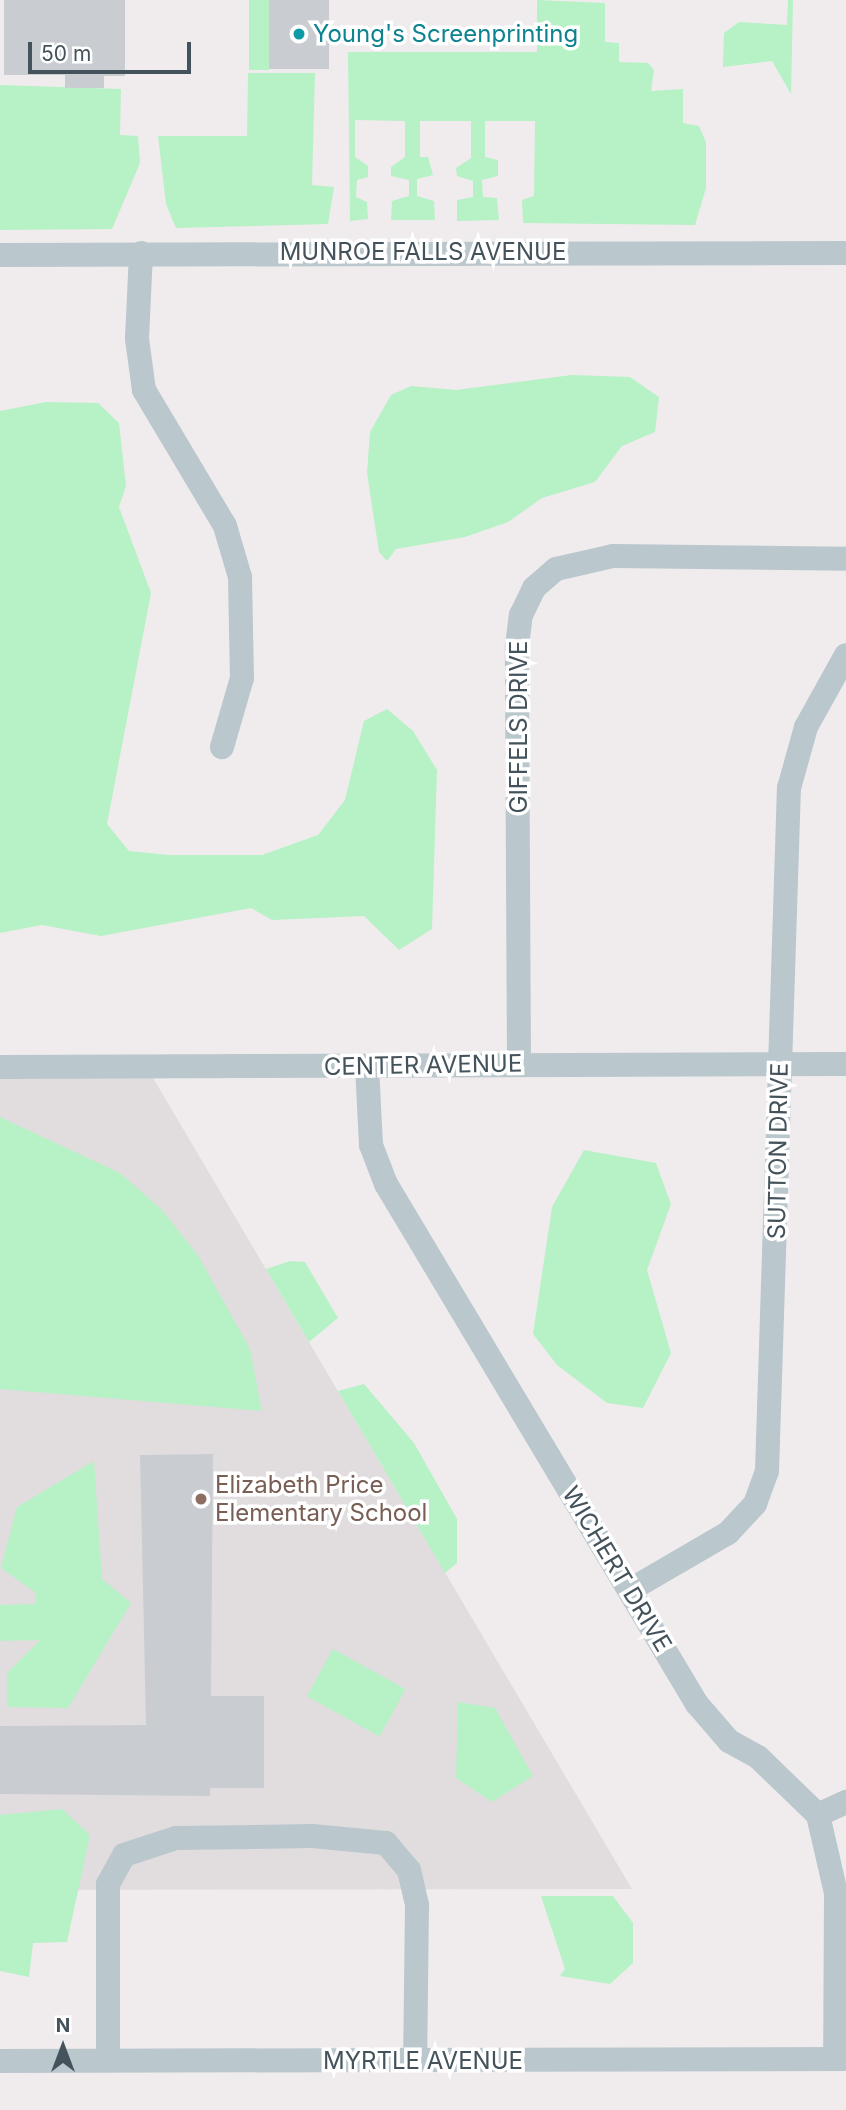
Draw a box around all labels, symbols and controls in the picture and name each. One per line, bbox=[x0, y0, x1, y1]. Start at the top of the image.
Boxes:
place label: Young's Screenprinting bbox=[313, 20, 578, 48]
marker: Young's Screenprinting bbox=[291, 26, 307, 42]
scale bar bbox=[32, 28, 194, 72]
text: 50 m bbox=[41, 41, 91, 66]
street label: MUNROE FALLS AVENUE bbox=[280, 238, 566, 266]
street label: GIFFELS DRIVE bbox=[505, 640, 533, 814]
street label: CENTER AVENUE bbox=[324, 1049, 522, 1081]
street label: SUTTON DRIVE bbox=[762, 1062, 794, 1240]
place label: Elizabeth Price Elementary School bbox=[215, 1471, 427, 1527]
street label: WICHERT DRIVE bbox=[556, 1481, 678, 1657]
marker: Elizabeth Price Elementary School bbox=[193, 1491, 209, 1507]
north arrow bbox=[28, 2012, 98, 2082]
text: N bbox=[56, 2014, 70, 2037]
street label: MYRTLE AVENUE bbox=[323, 2047, 523, 2075]

